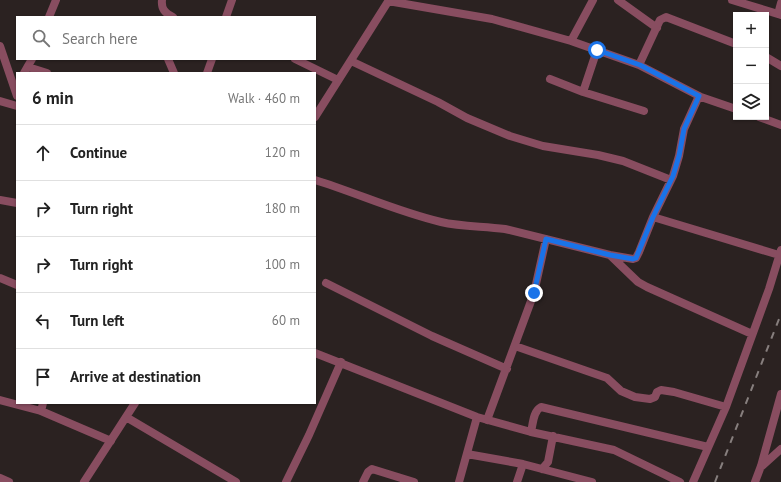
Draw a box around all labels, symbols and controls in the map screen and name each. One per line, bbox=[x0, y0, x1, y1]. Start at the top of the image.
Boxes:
map controls bbox=[733, 12, 769, 120]
button: + bbox=[733, 12, 769, 48]
search box bbox=[16, 16, 316, 60]
icon: search bbox=[30, 27, 52, 49]
text: Search here bbox=[62, 29, 138, 48]
route start bbox=[588, 41, 606, 59]
button: − bbox=[733, 48, 769, 84]
button: layers bbox=[733, 84, 769, 120]
text: 6 min bbox=[32, 87, 73, 109]
text: Walk · 460 m bbox=[228, 90, 300, 107]
icon: ahead bbox=[32, 142, 54, 164]
text: Continue bbox=[70, 143, 127, 162]
text: 120 m bbox=[265, 144, 300, 161]
icon: right bbox=[32, 198, 54, 220]
text: Turn right bbox=[70, 199, 133, 218]
text: 180 m bbox=[265, 200, 300, 217]
icon: right bbox=[32, 254, 54, 276]
text: Turn right bbox=[70, 255, 133, 274]
text: 100 m bbox=[265, 256, 300, 273]
route end bbox=[525, 284, 543, 302]
icon: left bbox=[32, 310, 54, 332]
text: Turn left bbox=[70, 311, 124, 330]
text: 60 m bbox=[272, 312, 300, 329]
icon: arrive bbox=[32, 366, 54, 388]
text: Arrive at destination bbox=[70, 367, 201, 386]

